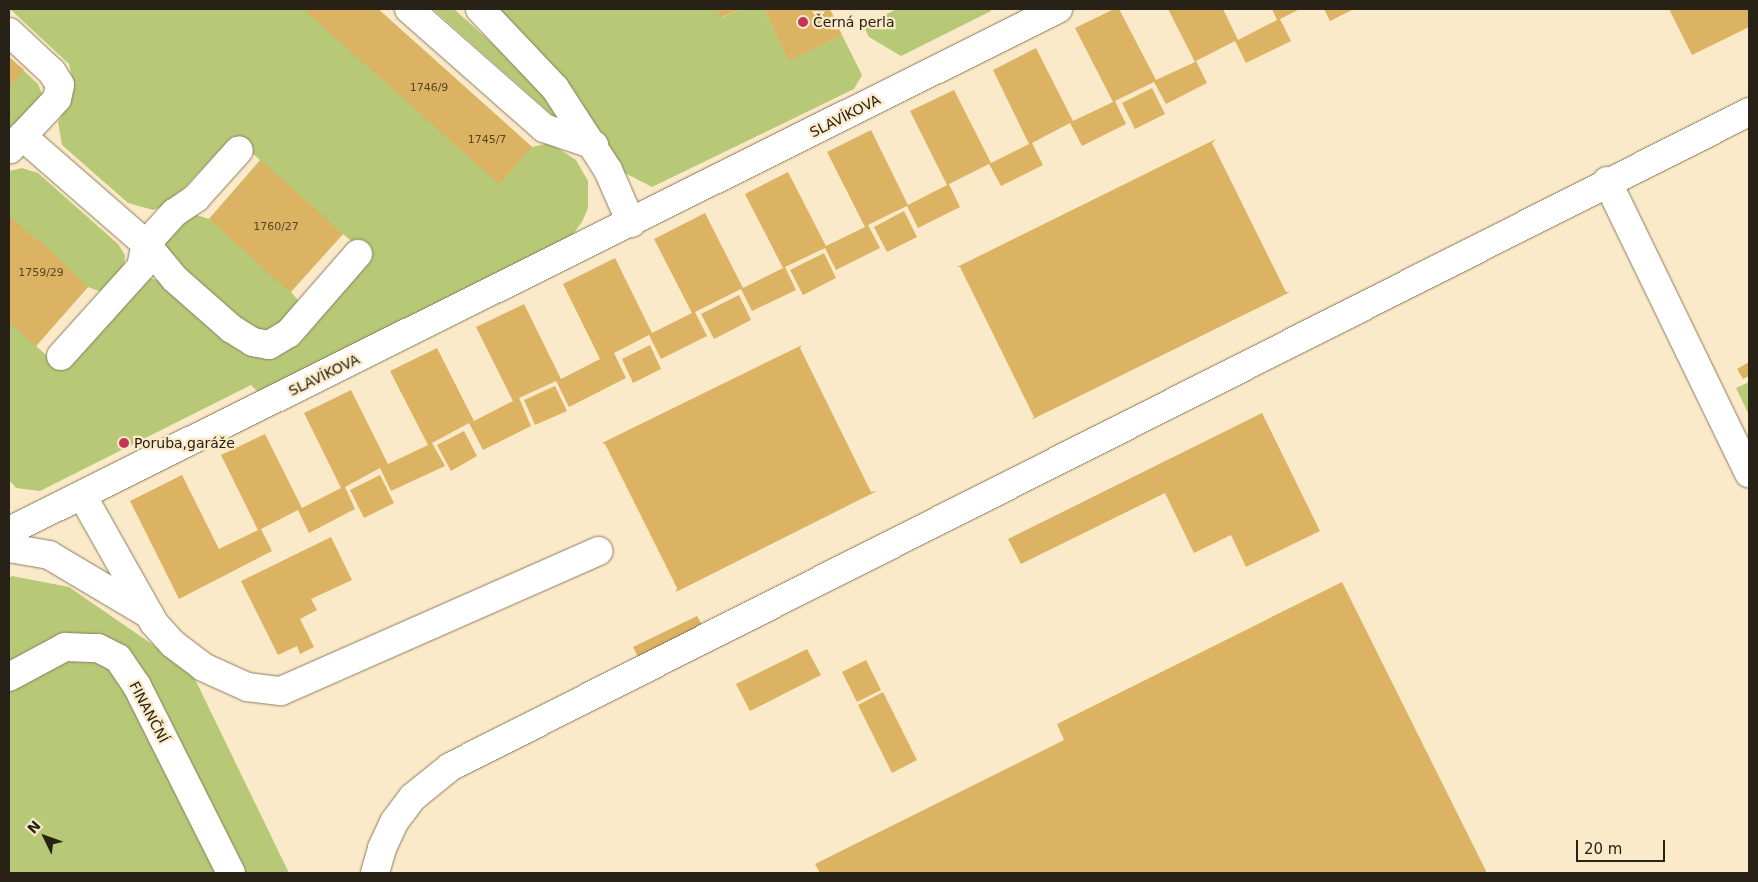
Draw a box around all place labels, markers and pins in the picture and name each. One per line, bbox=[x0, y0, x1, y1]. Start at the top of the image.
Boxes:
place label: Černá perla bbox=[813, 14, 895, 30]
marker: Černá perla bbox=[797, 16, 809, 28]
place label: Poruba,garáže bbox=[134, 435, 235, 451]
marker: Poruba,garáže bbox=[118, 437, 130, 449]

